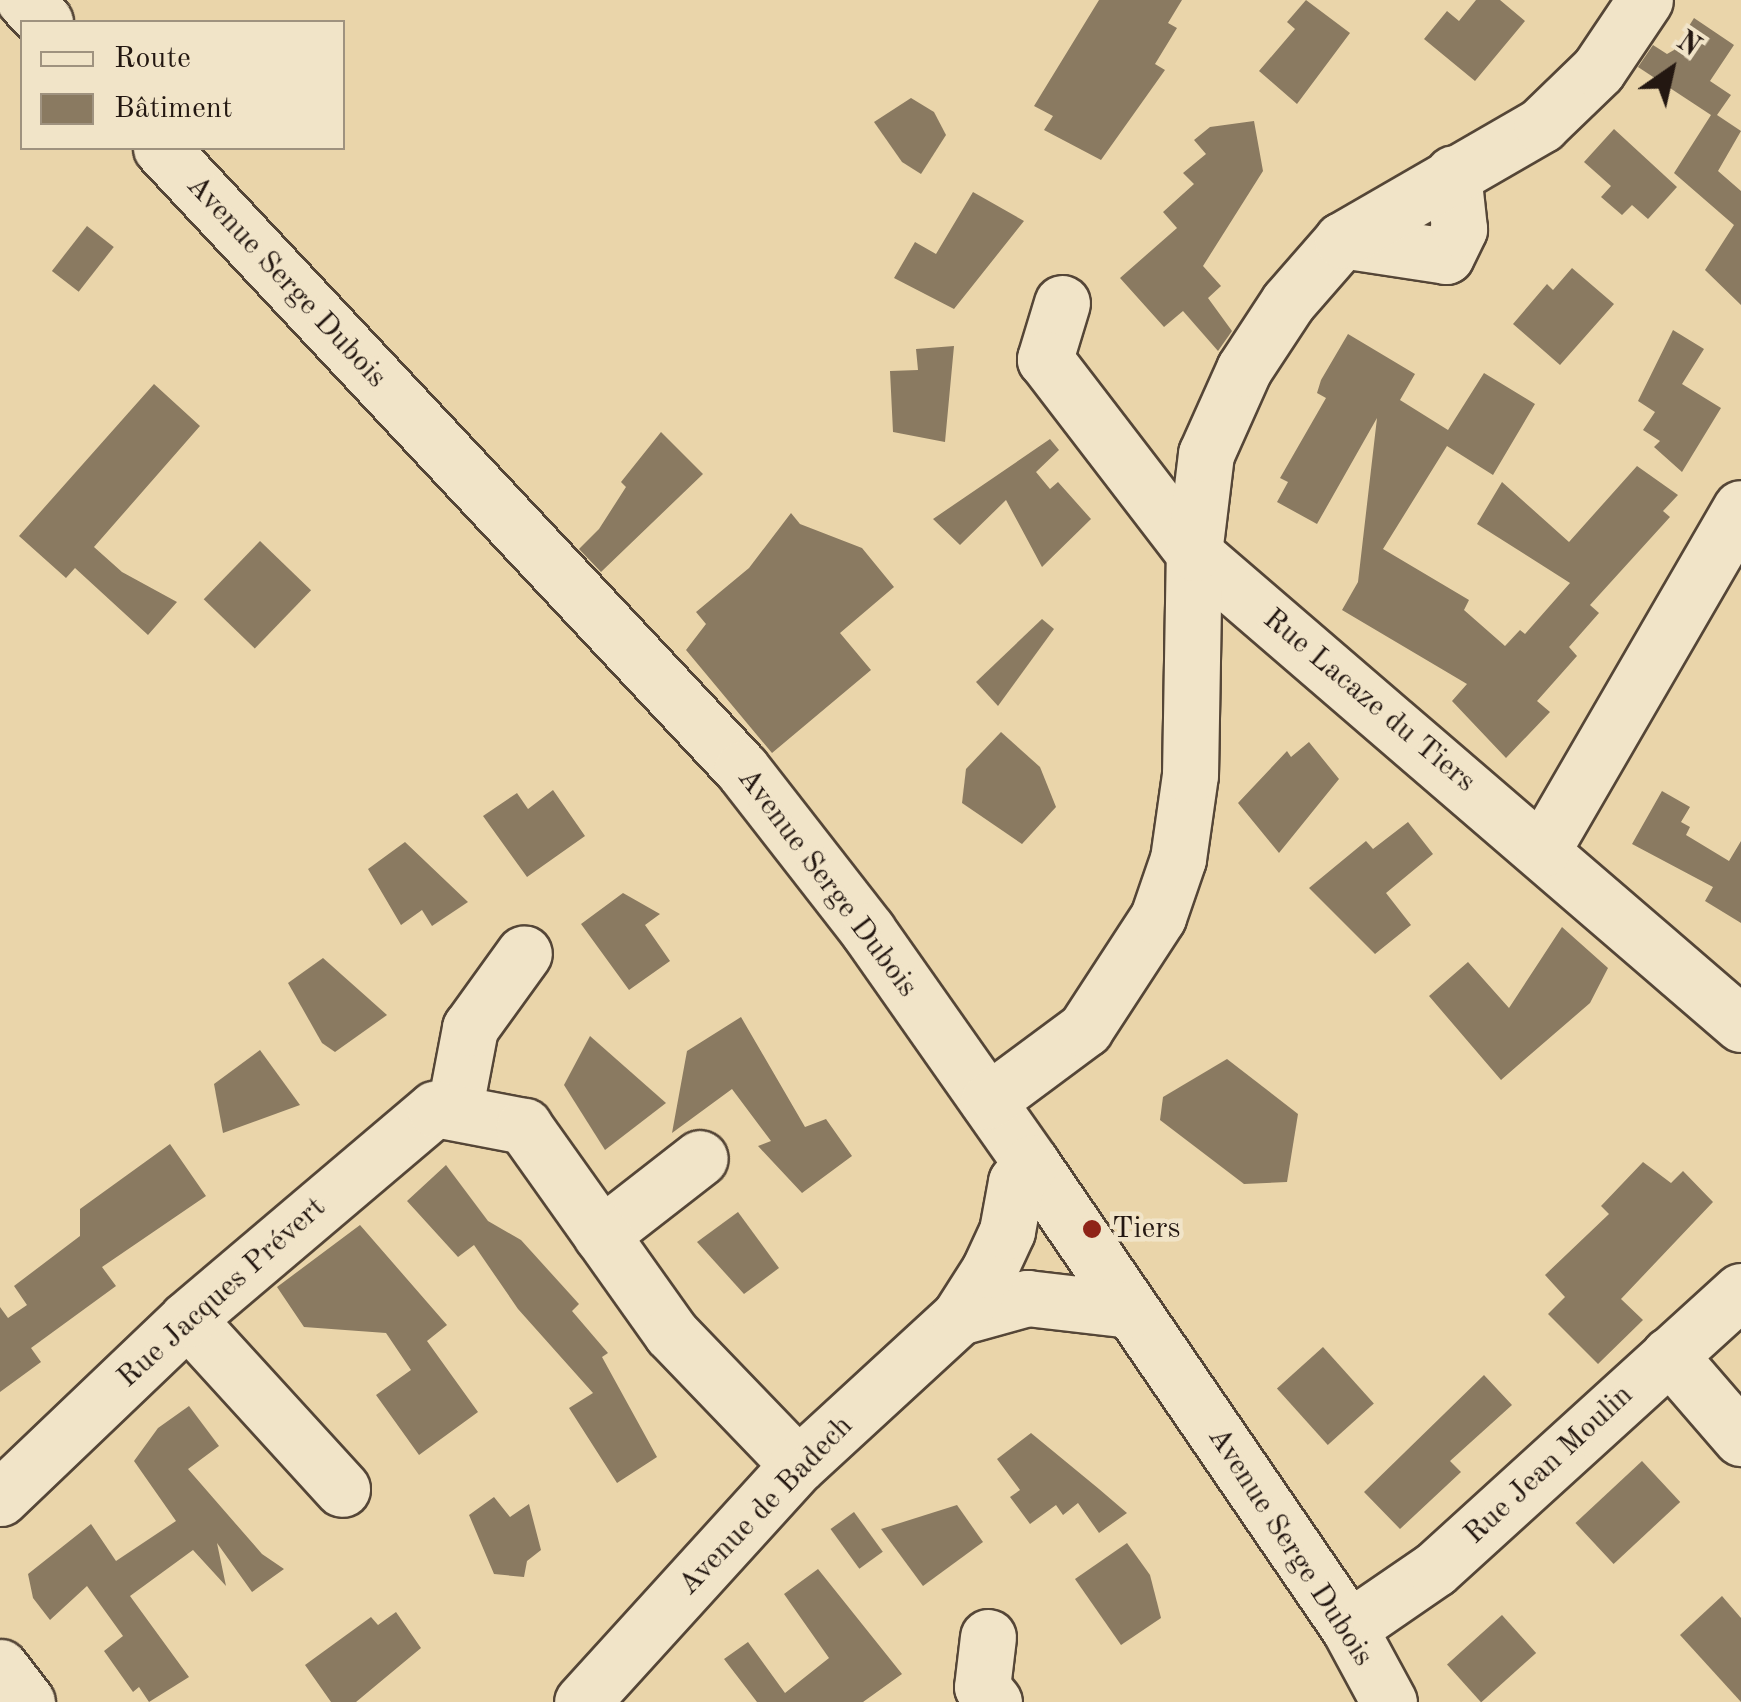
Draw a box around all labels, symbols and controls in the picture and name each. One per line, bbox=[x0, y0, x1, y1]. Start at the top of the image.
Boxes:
legend bbox=[20, 20, 345, 150]
north arrow bbox=[1621, 20, 1721, 120]
text: N bbox=[1671, 28, 1704, 63]
text: Route bbox=[114, 44, 191, 74]
text: Bâtiment bbox=[114, 94, 232, 124]
street label: Avenue Serge Dubois bbox=[178, 168, 394, 396]
street label: Rue Lacaze du Tiers bbox=[1255, 602, 1483, 800]
street label: Avenue Serge Dubois bbox=[729, 761, 925, 1005]
street label: Rue Jacques Prévert bbox=[111, 1190, 333, 1396]
place label: Tiers bbox=[1112, 1211, 1181, 1247]
marker: Tiers bbox=[1081, 1218, 1103, 1240]
street label: Rue Jean Moulin bbox=[1457, 1378, 1641, 1552]
street label: Avenue de Badech bbox=[671, 1409, 861, 1603]
street label: Avenue Serge Dubois bbox=[1199, 1421, 1381, 1673]

